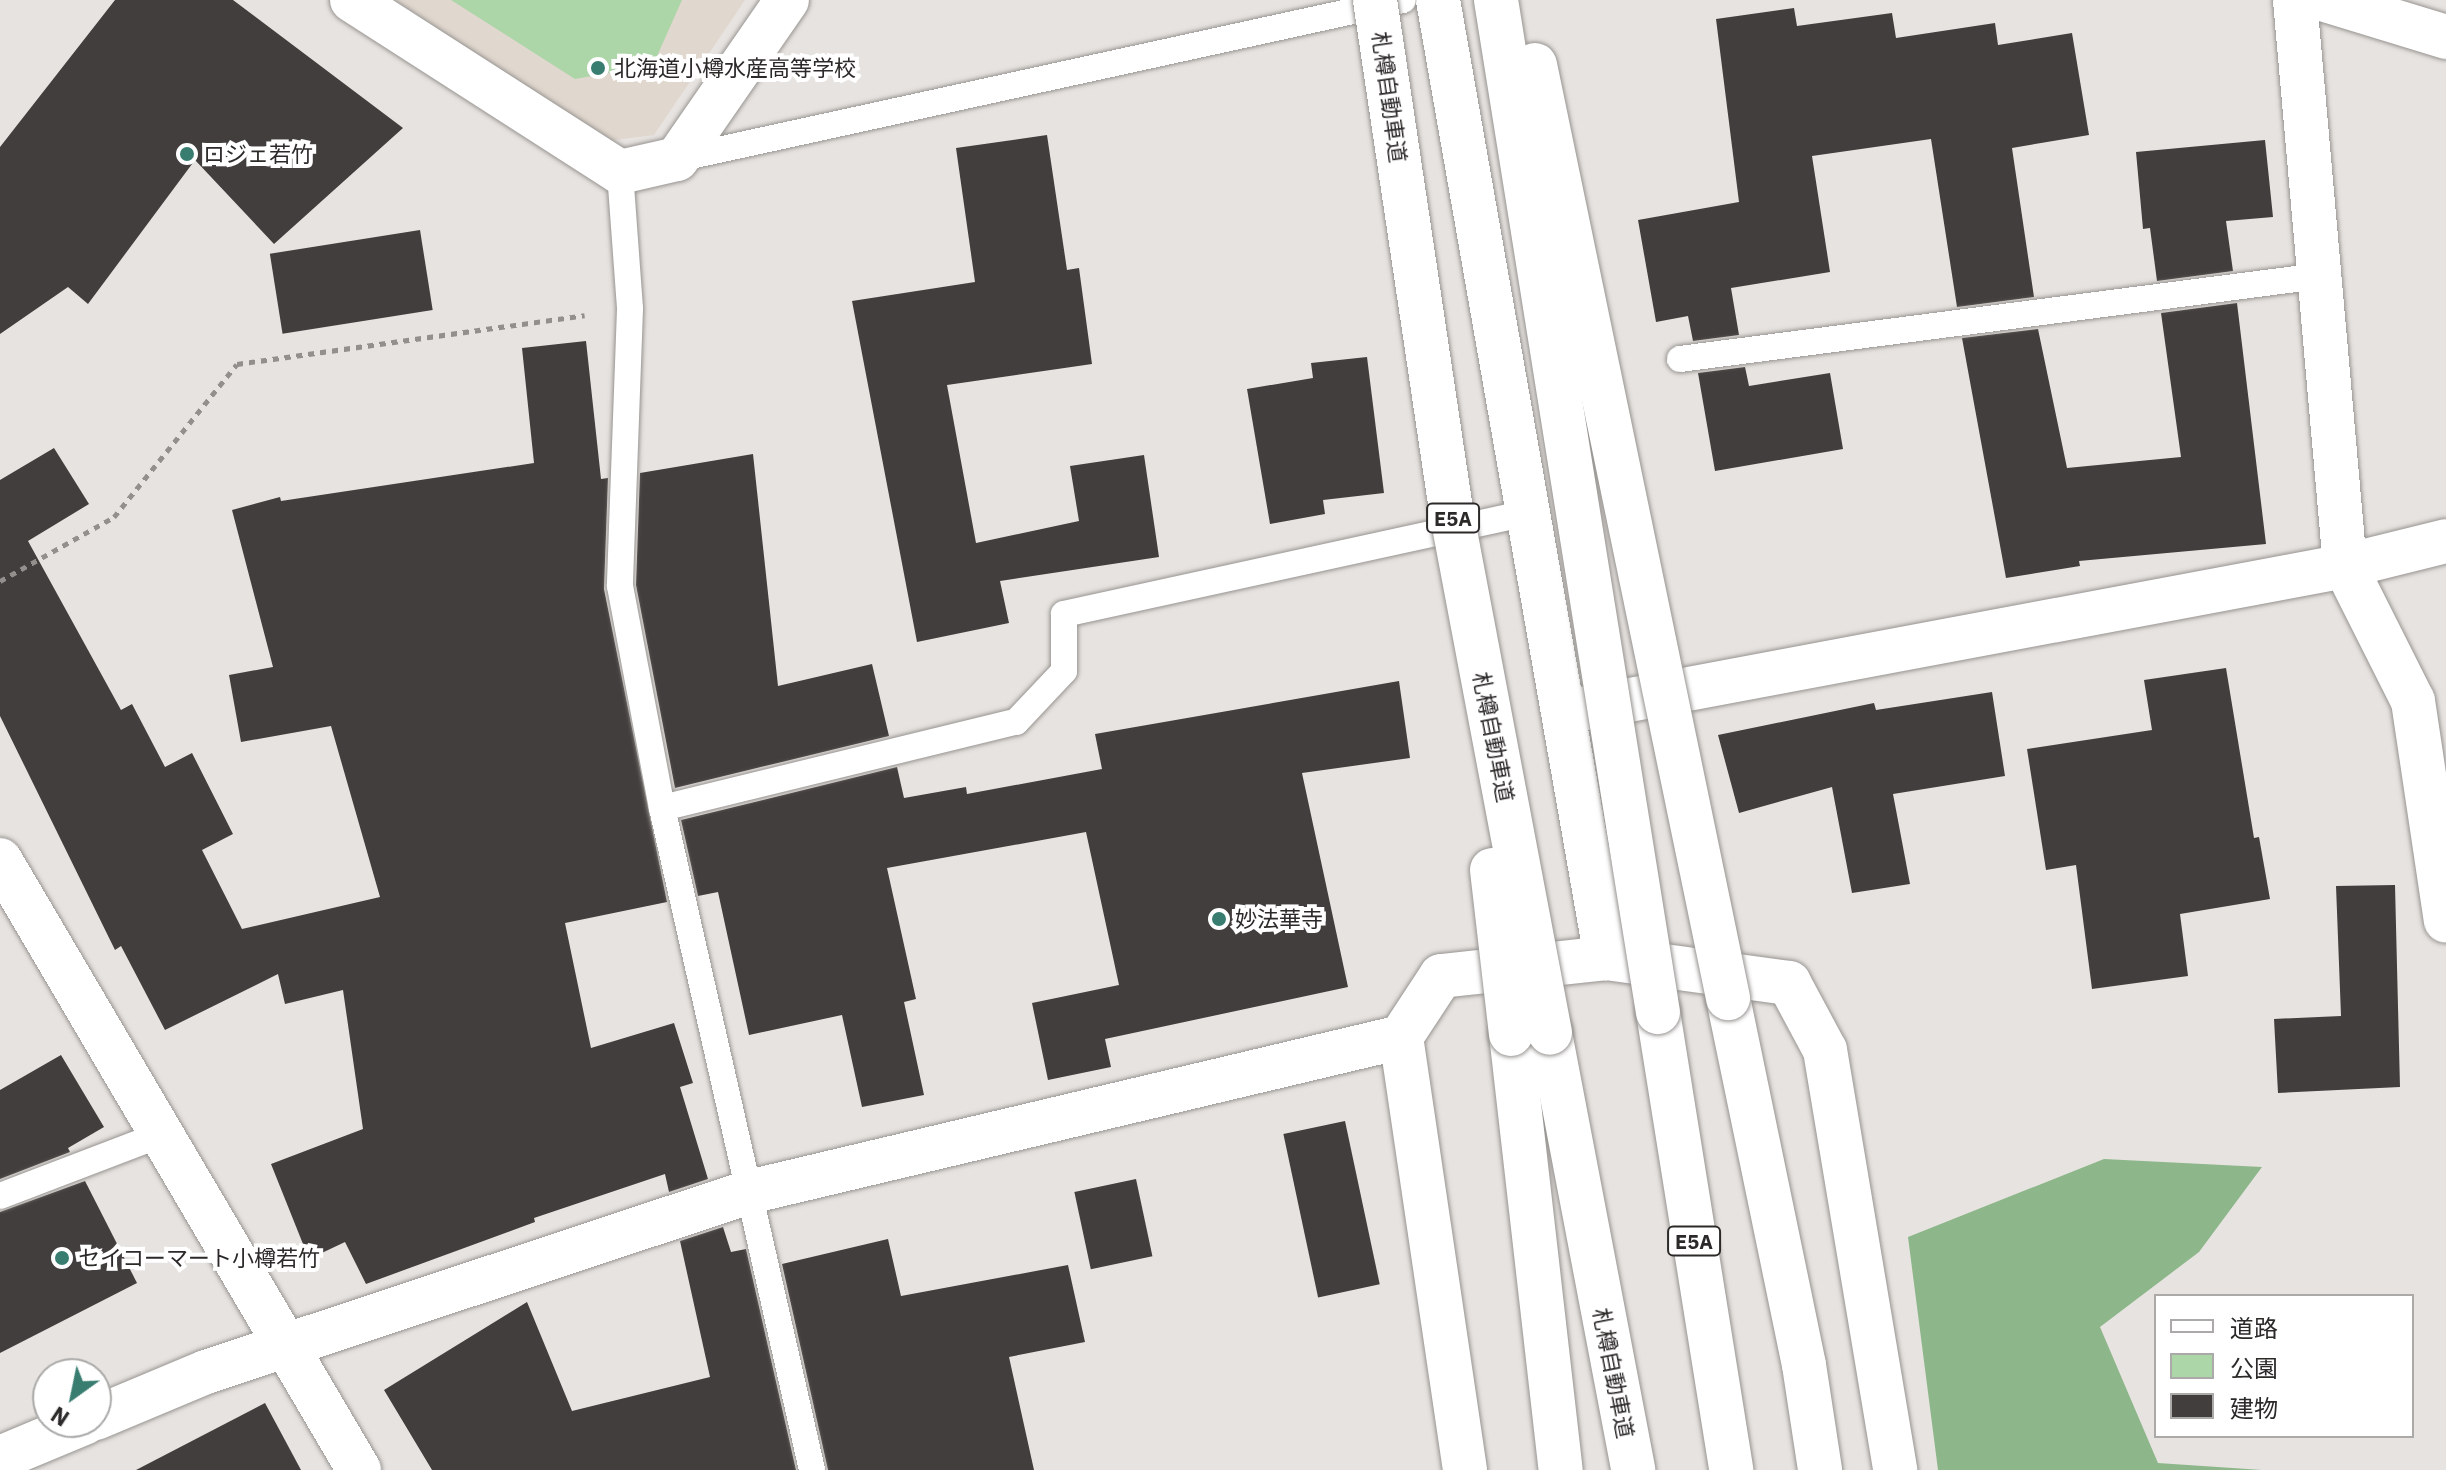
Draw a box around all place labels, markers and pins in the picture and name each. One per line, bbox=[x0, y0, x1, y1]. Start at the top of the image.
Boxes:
place label: 北海道小樽水産高等学校 bbox=[614, 55, 856, 81]
marker: 北海道小樽水産高等学校 bbox=[589, 59, 607, 77]
place label: ロジェ若竹 bbox=[203, 141, 313, 167]
marker: ロジェ若竹 bbox=[178, 145, 196, 163]
place label: 妙法華寺 bbox=[1235, 906, 1323, 932]
marker: 妙法華寺 bbox=[1210, 910, 1228, 928]
place label: セイコーマート小樽若竹 bbox=[78, 1245, 320, 1271]
marker: セイコーマート小樽若竹 bbox=[53, 1249, 71, 1267]

